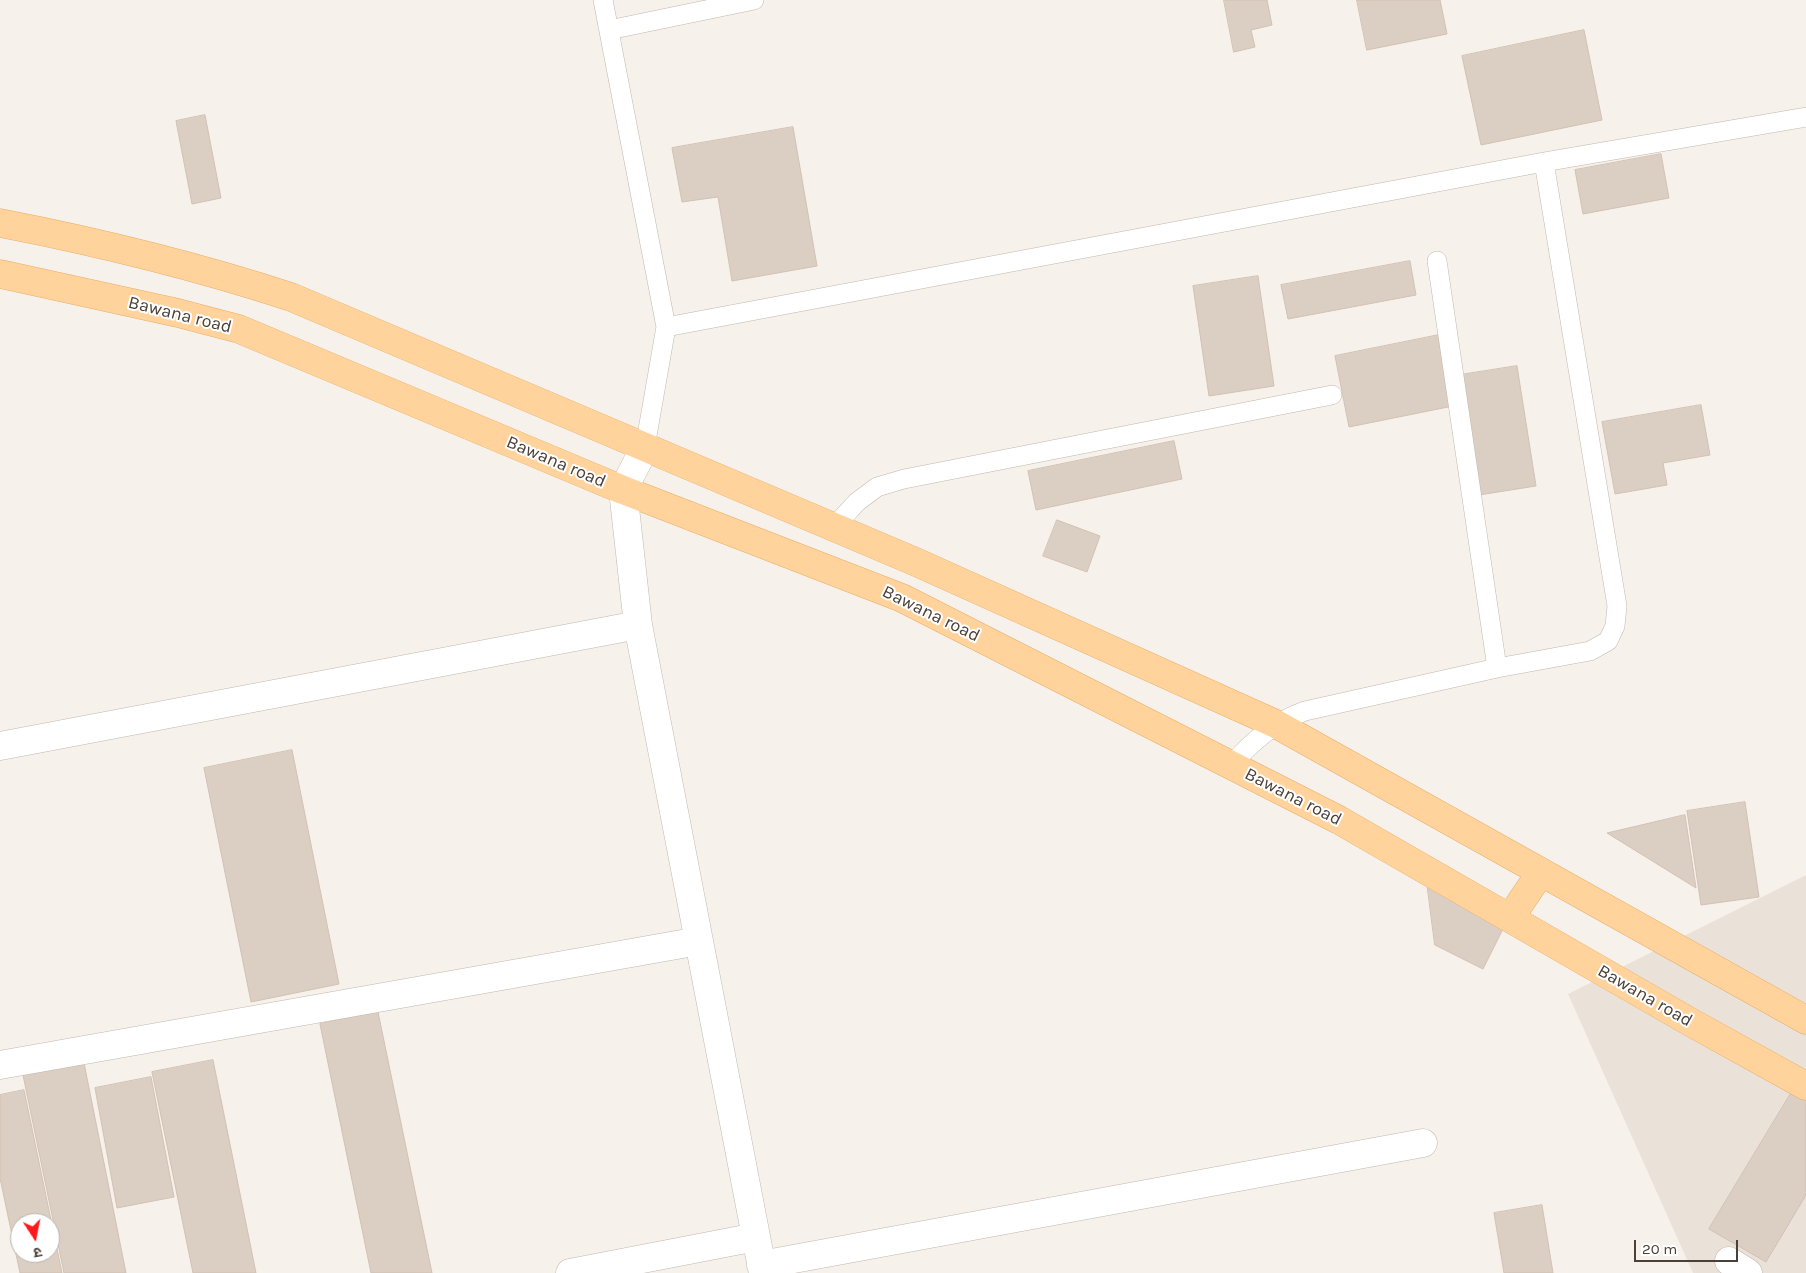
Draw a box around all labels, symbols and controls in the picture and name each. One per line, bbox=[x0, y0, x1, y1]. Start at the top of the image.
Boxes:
street label: Bawana road bbox=[126, 292, 234, 338]
street label: Bawana road bbox=[503, 431, 609, 493]
street label: Bawana road bbox=[879, 581, 983, 647]
street label: Bawana road bbox=[1241, 763, 1345, 831]
street label: Bawana road bbox=[1594, 960, 1696, 1032]
north arrow bbox=[10, 1213, 60, 1263]
scale bar bbox=[1636, 1230, 1740, 1262]
text: 20 m bbox=[1642, 1240, 1677, 1258]
text: उ bbox=[32, 1243, 43, 1261]

